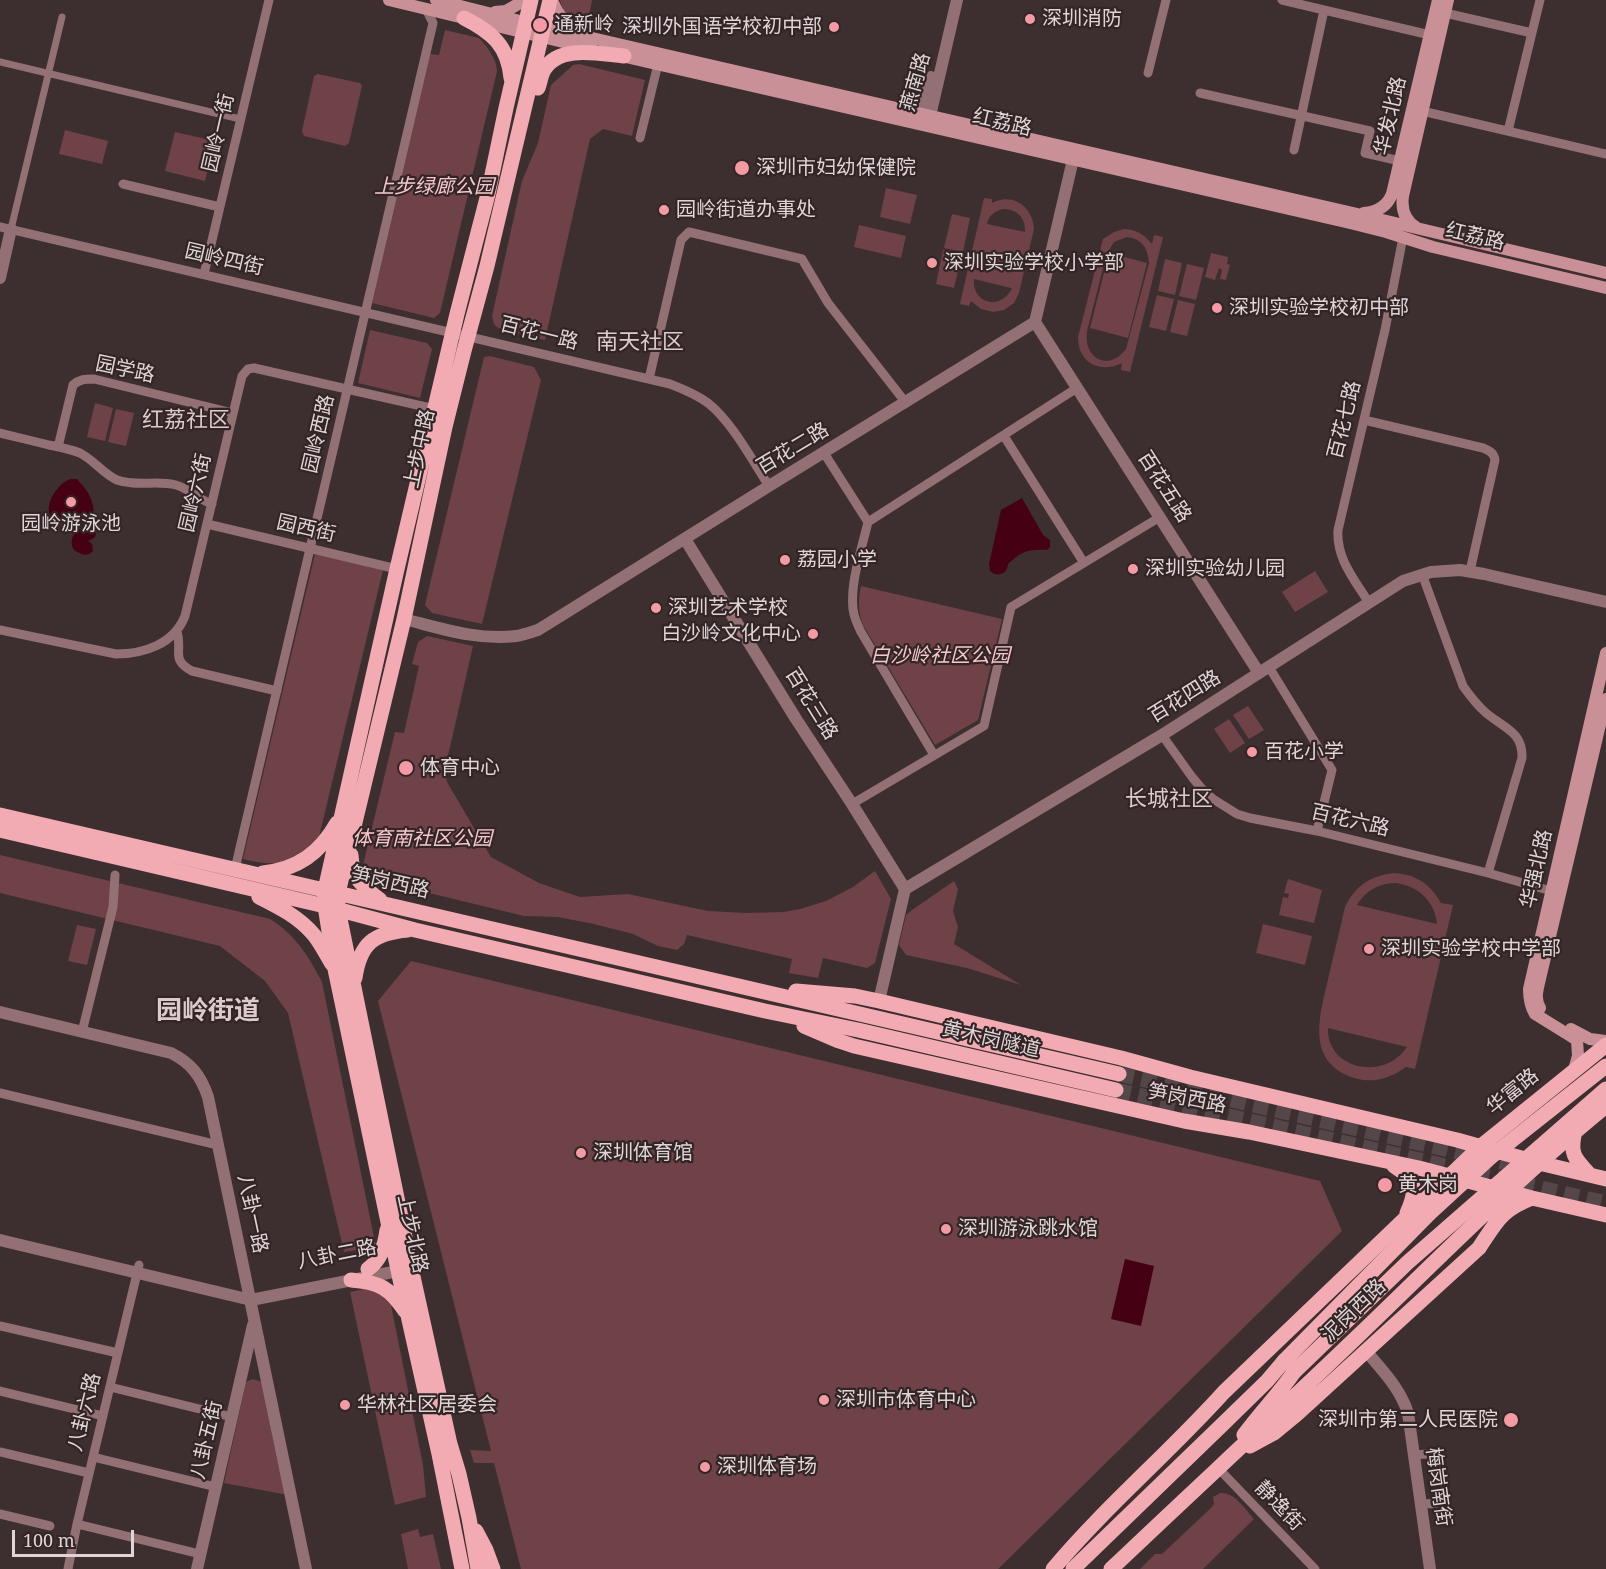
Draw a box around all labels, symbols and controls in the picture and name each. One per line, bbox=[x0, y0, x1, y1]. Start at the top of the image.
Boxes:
place label: 深圳消防 bbox=[1042, 7, 1122, 31]
marker: 深圳消防 bbox=[1023, 12, 1037, 26]
place label: 通新岭 bbox=[554, 13, 614, 37]
place label: 深圳外国语学校初中部 bbox=[622, 15, 822, 39]
marker: 通新岭 bbox=[531, 16, 549, 34]
marker: 深圳外国语学校初中部 bbox=[827, 20, 841, 34]
street label: 燕南路 bbox=[896, 50, 936, 114]
street label: 华发北路 bbox=[1370, 74, 1412, 158]
street label: 园岭一街 bbox=[198, 91, 240, 175]
street label: 红荔路 bbox=[970, 105, 1034, 141]
place label: 深圳市妇幼保健院 bbox=[756, 156, 916, 180]
marker: 深圳市妇幼保健院 bbox=[733, 159, 751, 177]
park label: 上步绿廊公园 bbox=[374, 175, 494, 199]
place label: 园岭街道办事处 bbox=[676, 198, 816, 222]
marker: 园岭街道办事处 bbox=[657, 203, 671, 217]
street label: 红荔路 bbox=[1443, 219, 1507, 255]
street label: 园岭四街 bbox=[182, 239, 266, 281]
place label: 深圳实验学校小学部 bbox=[944, 251, 1124, 275]
marker: 深圳实验学校小学部 bbox=[925, 256, 939, 270]
place label: 深圳实验学校初中部 bbox=[1229, 296, 1409, 320]
marker: 深圳实验学校初中部 bbox=[1210, 301, 1224, 315]
street label: 百花一路 bbox=[497, 313, 581, 355]
district label: 南天社区 bbox=[596, 330, 684, 356]
street label: 园学路 bbox=[93, 352, 157, 388]
street label: 百花七路 bbox=[1324, 378, 1366, 462]
street label: 园岭西路 bbox=[298, 392, 340, 476]
street label: 上步中路 bbox=[400, 407, 440, 491]
district label: 红荔社区 bbox=[142, 408, 230, 434]
street label: 百花二路 bbox=[753, 418, 833, 480]
street label: 百花五路 bbox=[1132, 447, 1196, 527]
street label: 园岭六街 bbox=[175, 451, 217, 535]
marker: 园岭游泳池 bbox=[64, 495, 78, 509]
street label: 园西街 bbox=[274, 511, 338, 547]
place label: 园岭游泳池 bbox=[21, 512, 121, 536]
place label: 荔园小学 bbox=[797, 548, 877, 572]
marker: 荔园小学 bbox=[778, 553, 792, 567]
place label: 深圳实验幼儿园 bbox=[1145, 557, 1285, 581]
marker: 深圳实验幼儿园 bbox=[1126, 562, 1140, 576]
place label: 深圳艺术学校 bbox=[668, 596, 788, 620]
marker: 深圳艺术学校 bbox=[649, 601, 663, 615]
place label: 白沙岭文化中心 bbox=[661, 622, 801, 646]
marker: 白沙岭文化中心 bbox=[806, 627, 820, 641]
park label: 白沙岭社区公园 bbox=[870, 644, 1010, 668]
street label: 百花三路 bbox=[780, 664, 842, 744]
street label: 百花四路 bbox=[1145, 666, 1225, 728]
place label: 百花小学 bbox=[1264, 740, 1344, 764]
marker: 百花小学 bbox=[1245, 745, 1259, 759]
place label: 体育中心 bbox=[420, 756, 500, 780]
marker: 体育中心 bbox=[397, 759, 415, 777]
district label: 长城社区 bbox=[1125, 787, 1213, 813]
street label: 百花六路 bbox=[1308, 800, 1392, 842]
park label: 体育南社区公园 bbox=[352, 827, 492, 851]
street label: 华强北路 bbox=[1516, 827, 1558, 911]
street label: 笋岗西路 bbox=[348, 862, 432, 904]
place label: 深圳实验学校中学部 bbox=[1381, 937, 1561, 961]
marker: 深圳实验学校中学部 bbox=[1362, 942, 1376, 956]
district label: 园岭街道 bbox=[156, 996, 260, 1028]
street label: 黄木岗隧道 bbox=[940, 1017, 1042, 1063]
street label: 华富路 bbox=[1482, 1064, 1544, 1120]
street label: 笋岗西路 bbox=[1145, 1080, 1229, 1118]
place label: 深圳体育馆 bbox=[593, 1141, 693, 1165]
marker: 深圳体育馆 bbox=[574, 1146, 588, 1160]
street label: 八卦一路 bbox=[232, 1172, 272, 1256]
place label: 黄木岗 bbox=[1398, 1173, 1458, 1197]
marker: 黄木岗 bbox=[1376, 1176, 1394, 1194]
street label: 上步北路 bbox=[392, 1192, 432, 1276]
place label: 深圳游泳跳水馆 bbox=[958, 1217, 1098, 1241]
marker: 深圳游泳跳水馆 bbox=[939, 1222, 953, 1236]
street label: 八卦二路 bbox=[295, 1236, 379, 1274]
street label: 泥岗西路 bbox=[1317, 1275, 1391, 1347]
street label: 八卦六路 bbox=[64, 1370, 106, 1454]
place label: 深圳市体育中心 bbox=[836, 1388, 976, 1412]
place label: 华林社区居委会 bbox=[357, 1393, 497, 1417]
marker: 深圳市体育中心 bbox=[817, 1393, 831, 1407]
street label: 八卦五街 bbox=[186, 1398, 228, 1482]
marker: 华林社区居委会 bbox=[338, 1398, 352, 1412]
place label: 深圳市第二人民医院 bbox=[1318, 1408, 1498, 1432]
marker: 深圳市第二人民医院 bbox=[1502, 1411, 1520, 1429]
street label: 梅岗南街 bbox=[1421, 1446, 1455, 1528]
place label: 深圳体育场 bbox=[717, 1455, 817, 1479]
marker: 深圳体育场 bbox=[698, 1460, 712, 1474]
street label: 静逸街 bbox=[1250, 1476, 1308, 1536]
scale bar bbox=[15, 1518, 136, 1556]
text: 100 m bbox=[23, 1528, 75, 1552]

